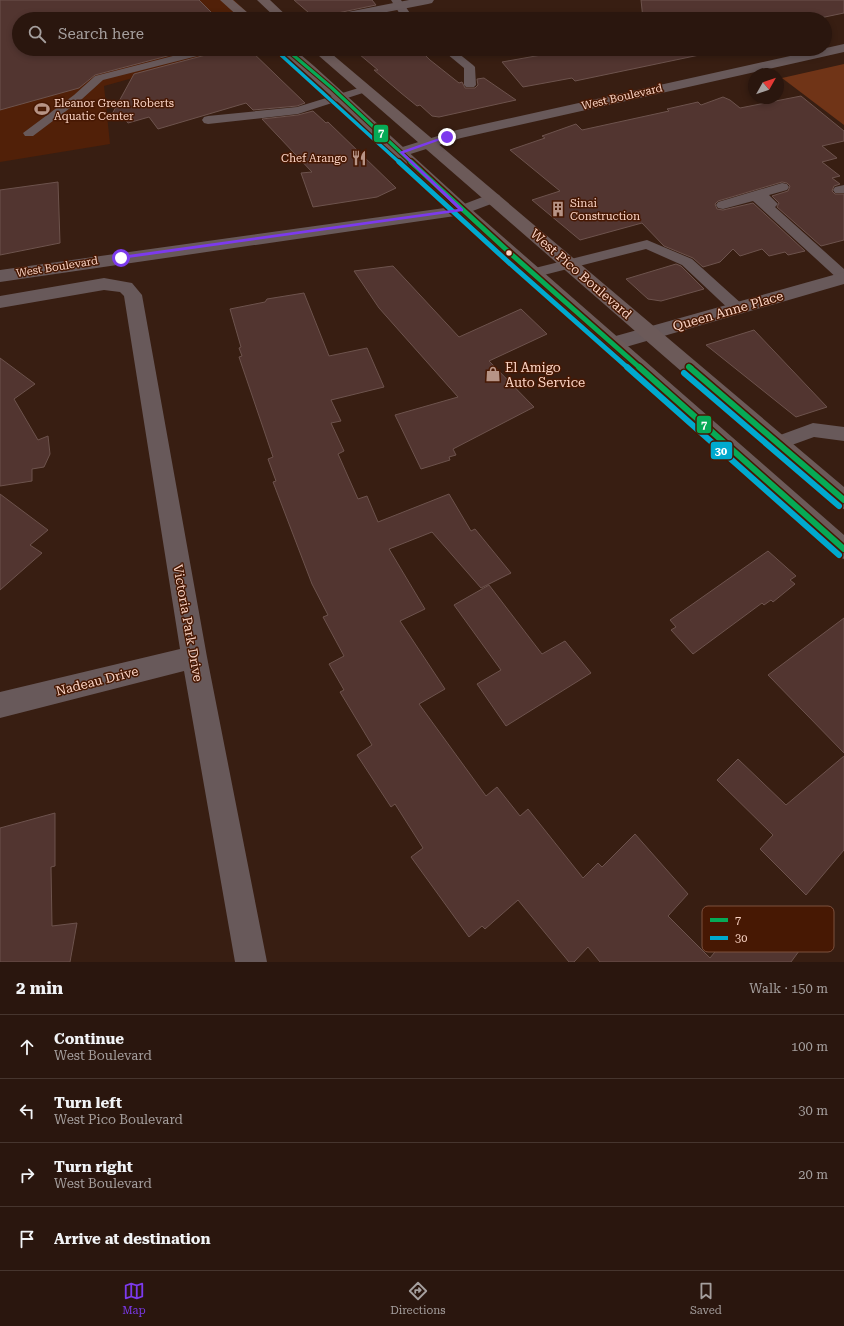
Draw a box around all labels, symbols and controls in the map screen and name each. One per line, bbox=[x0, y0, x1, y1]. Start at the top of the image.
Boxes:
search box bbox=[12, 12, 832, 56]
icon: search bbox=[26, 23, 48, 45]
text: Search here bbox=[58, 25, 144, 43]
north arrow bbox=[748, 68, 784, 104]
street label: West Boulevard bbox=[580, 81, 664, 113]
place label: Eleanor Green Roberts Aquatic Center bbox=[54, 97, 174, 123]
sports icon: Eleanor Green Roberts Aquatic Center bbox=[33, 100, 51, 118]
line badge: 7 bbox=[373, 124, 389, 143]
text: 7 bbox=[378, 127, 384, 140]
route end bbox=[438, 128, 456, 146]
restaurant icon: Chef Arango bbox=[350, 149, 368, 167]
place label: Chef Arango bbox=[281, 152, 347, 165]
place label: Sinai Construction bbox=[570, 197, 640, 223]
building icon: Sinai Construction bbox=[549, 200, 567, 218]
street label: West Pico Boulevard bbox=[527, 226, 635, 322]
unlabelled marker bbox=[504, 248, 514, 258]
route start bbox=[112, 249, 130, 267]
street label: West Boulevard bbox=[15, 254, 99, 280]
street label: Queen Anne Place bbox=[671, 288, 785, 334]
place label: El Amigo Auto Service bbox=[505, 360, 585, 390]
shop icon: El Amigo Auto Service bbox=[484, 365, 502, 383]
line badge: 7 bbox=[696, 415, 712, 434]
text: 7 bbox=[701, 419, 707, 432]
line badge: 30 bbox=[710, 441, 733, 460]
text: 30 bbox=[715, 445, 727, 458]
street label: Victoria Park Drive bbox=[170, 563, 206, 683]
street label: Nadeau Drive bbox=[54, 663, 140, 699]
legend bbox=[702, 906, 834, 952]
text: 7 bbox=[735, 914, 741, 927]
text: 30 bbox=[735, 932, 747, 945]
text: 2 min bbox=[16, 978, 63, 998]
text: Walk · 150 m bbox=[749, 981, 828, 996]
text: Continue bbox=[54, 1030, 124, 1048]
icon: ahead bbox=[16, 1036, 38, 1058]
text: 100 m bbox=[791, 1039, 828, 1054]
text: West Boulevard bbox=[54, 1048, 152, 1063]
text: Turn left bbox=[54, 1094, 122, 1112]
icon: left bbox=[16, 1100, 38, 1122]
text: 30 m bbox=[798, 1103, 828, 1118]
text: West Pico Boulevard bbox=[54, 1112, 183, 1127]
text: Turn right bbox=[54, 1158, 133, 1176]
icon: right bbox=[16, 1164, 38, 1186]
text: 20 m bbox=[798, 1167, 828, 1182]
text: West Boulevard bbox=[54, 1176, 152, 1191]
icon: arrive bbox=[16, 1228, 38, 1250]
text: Arrive at destination bbox=[54, 1230, 210, 1248]
tab: Map bbox=[122, 1280, 146, 1317]
tab: Directions bbox=[390, 1280, 446, 1317]
tab: Saved bbox=[690, 1280, 722, 1317]

